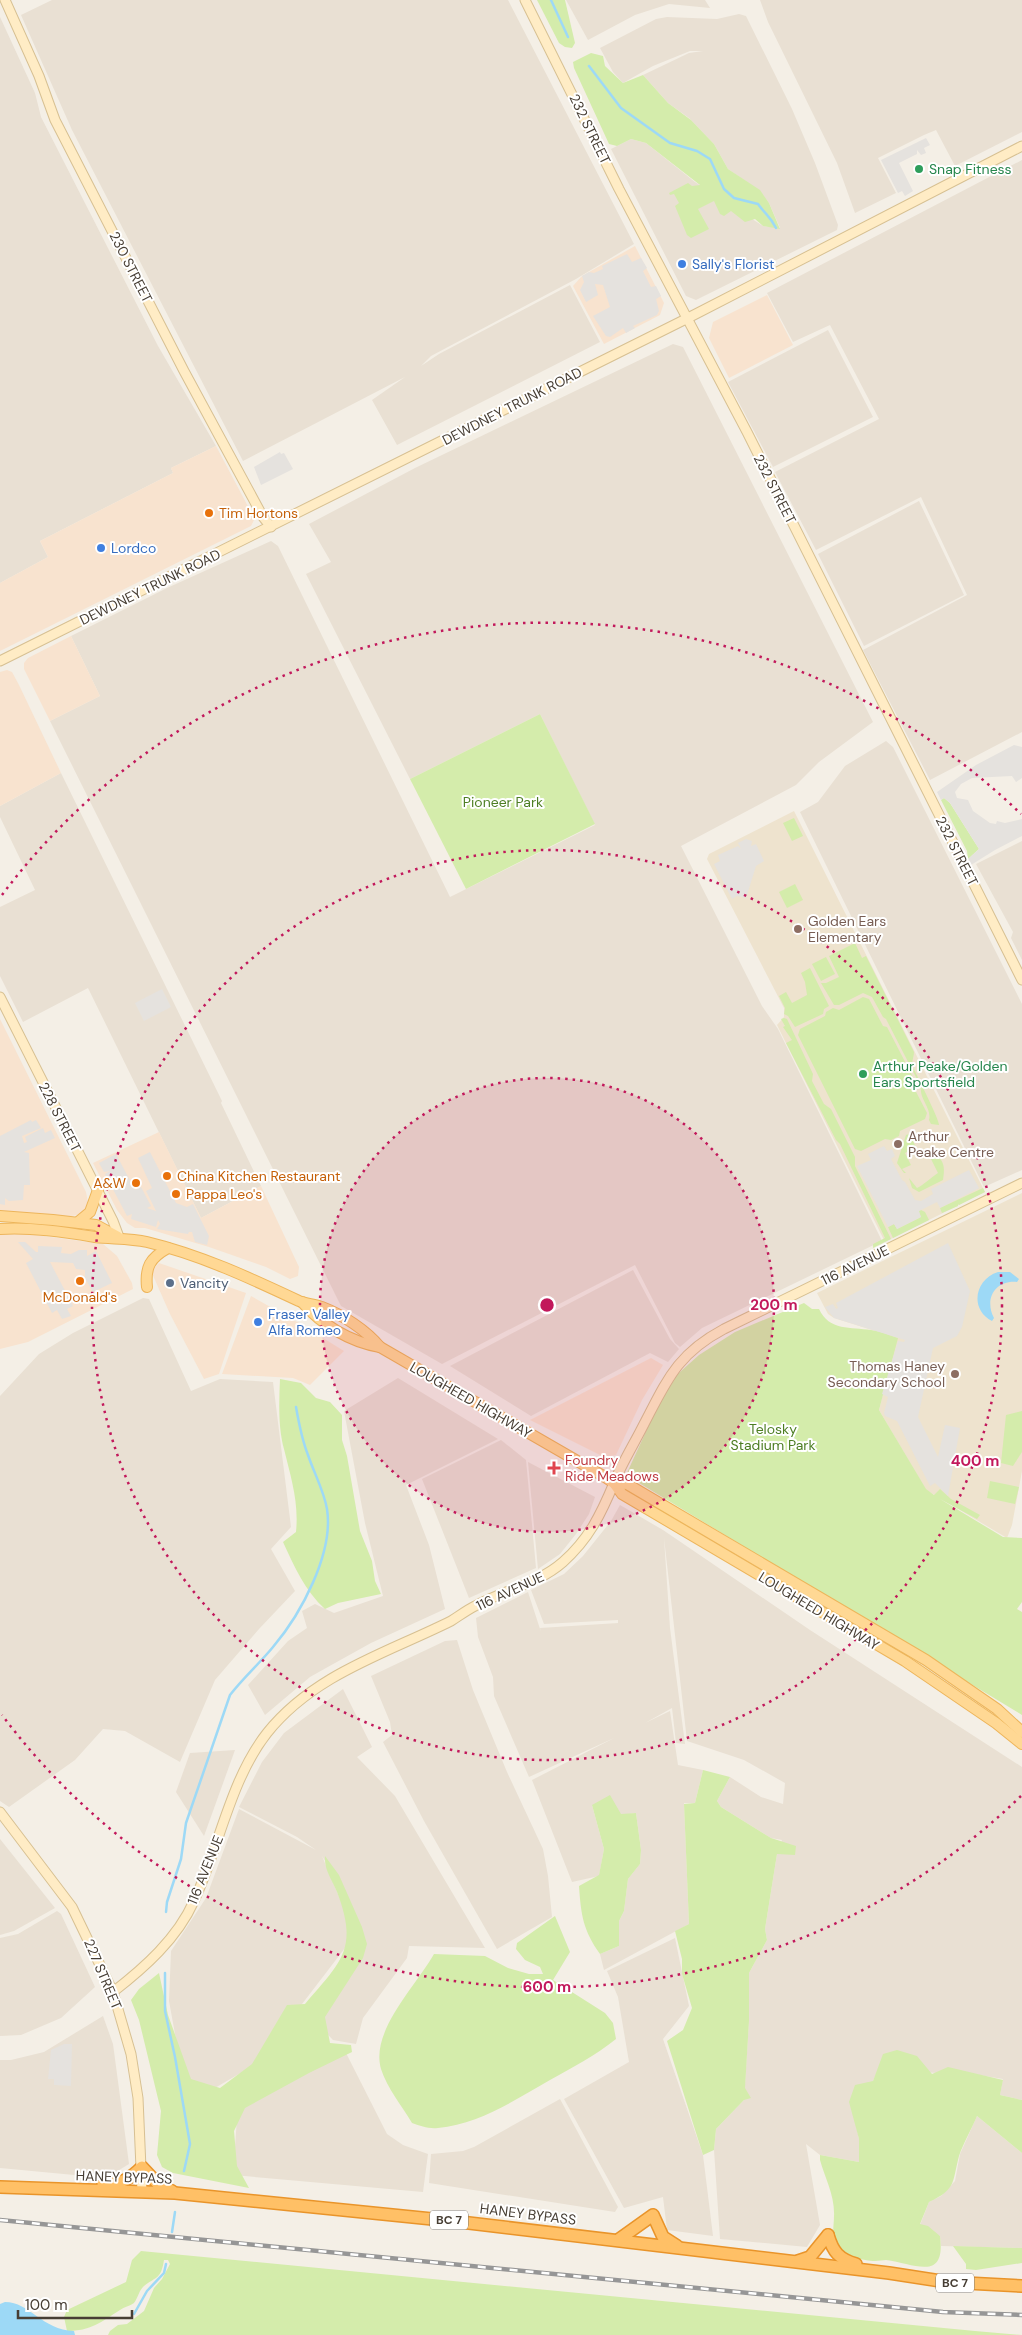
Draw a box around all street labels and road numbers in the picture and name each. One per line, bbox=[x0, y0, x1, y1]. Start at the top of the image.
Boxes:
street label: 232 STREET bbox=[565, 91, 615, 167]
street label: 230 STREET bbox=[105, 228, 157, 306]
street label: DEWDNEY TRUNK ROAD bbox=[439, 363, 585, 449]
street label: 232 STREET bbox=[750, 451, 800, 527]
street label: DEWDNEY TRUNK ROAD bbox=[77, 545, 223, 629]
street label: 232 STREET bbox=[932, 813, 982, 889]
street label: 228 STREET bbox=[35, 1079, 85, 1155]
street label: 116 AVENUE bbox=[818, 1241, 892, 1289]
street label: LOUGHEED HIGHWAY bbox=[407, 1358, 535, 1442]
street label: 116 AVENUE bbox=[473, 1567, 547, 1615]
street label: LOUGHEED HIGHWAY bbox=[755, 1568, 883, 1654]
street label: 116 AVENUE bbox=[183, 1833, 227, 1907]
street label: 227 STREET bbox=[80, 1936, 126, 2012]
street label: HANEY BYPASS bbox=[75, 2166, 173, 2188]
street label: HANEY BYPASS bbox=[479, 2199, 577, 2229]
road number: BC 7 bbox=[430, 2210, 468, 2230]
road number: BC 7 bbox=[936, 2274, 974, 2292]

